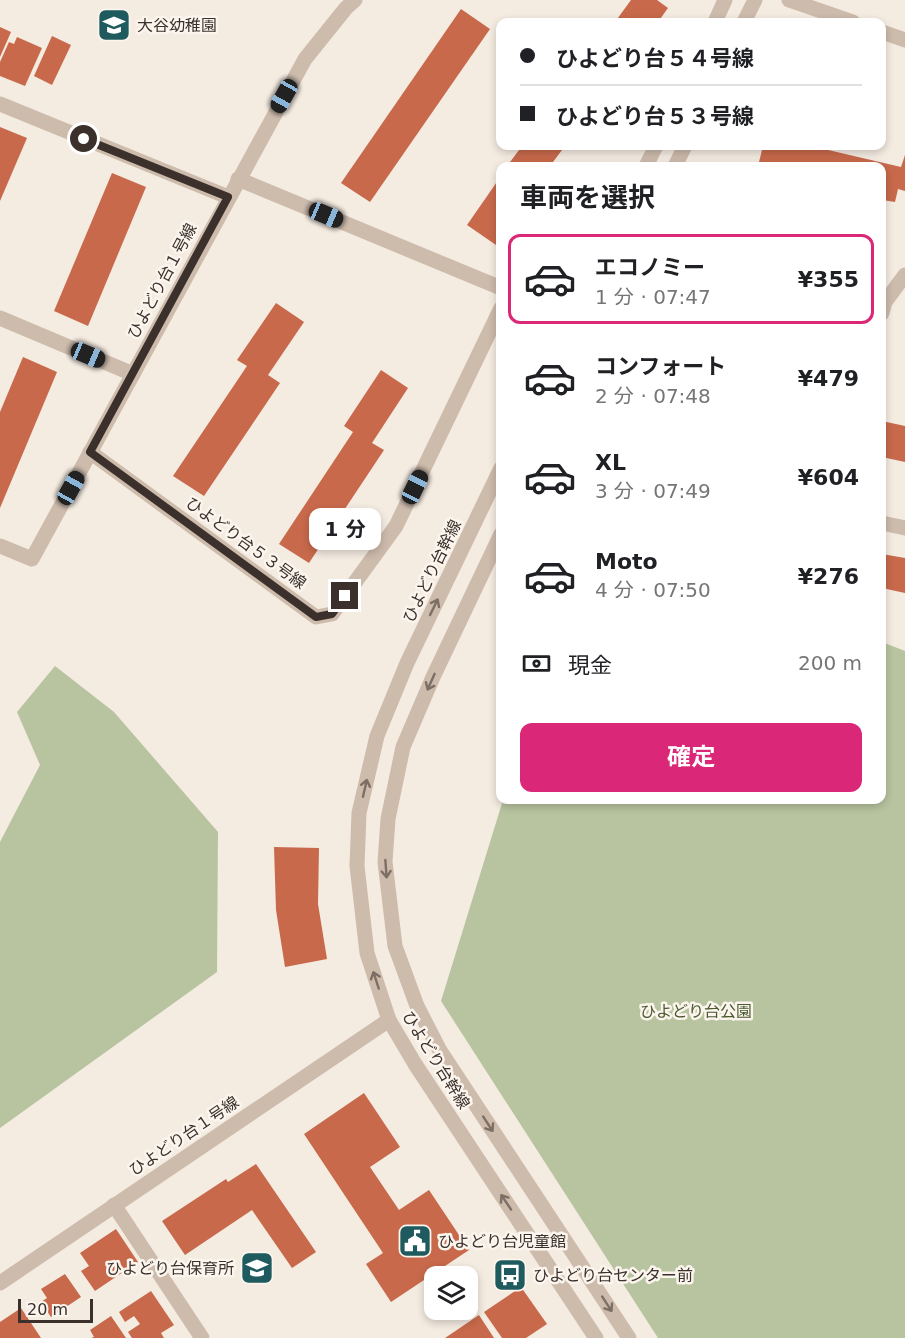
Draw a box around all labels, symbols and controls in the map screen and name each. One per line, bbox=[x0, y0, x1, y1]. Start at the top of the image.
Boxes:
school or university icon: 大谷幼稚園 bbox=[96, 7, 132, 43]
place label: 大谷幼稚園 bbox=[137, 16, 217, 35]
text: ひよどり台５４号線 bbox=[556, 46, 754, 71]
car bbox=[267, 76, 301, 116]
text: ひよどり台５３号線 bbox=[556, 104, 754, 129]
route start bbox=[70, 125, 97, 152]
text: 車両を選択 bbox=[520, 182, 655, 213]
car bbox=[306, 200, 346, 230]
street label: ひよどり台１号線 bbox=[124, 220, 200, 342]
icon: car bbox=[523, 252, 577, 306]
text: エコノミー bbox=[595, 255, 705, 280]
text: ¥355 bbox=[798, 267, 859, 292]
text: 1 分 · 07:47 bbox=[595, 285, 711, 309]
car bbox=[68, 340, 108, 370]
icon: car bbox=[523, 351, 577, 405]
text: コンフォート bbox=[595, 354, 726, 379]
text: ¥479 bbox=[798, 366, 859, 391]
text: 2 分 · 07:48 bbox=[595, 384, 711, 408]
icon: car bbox=[523, 450, 577, 504]
text: XL bbox=[595, 450, 626, 475]
text: ¥604 bbox=[798, 465, 859, 490]
car bbox=[399, 467, 431, 507]
car bbox=[54, 468, 88, 508]
text: 3 分 · 07:49 bbox=[595, 479, 711, 503]
street label: ひよどり台５３号線 bbox=[182, 493, 310, 593]
callout: 1 分 bbox=[309, 509, 381, 551]
street label: ひよどり台幹線 bbox=[399, 516, 465, 626]
text: 1 分 bbox=[325, 517, 365, 541]
icon: car bbox=[523, 549, 577, 603]
text: Moto bbox=[595, 549, 658, 574]
text: ¥276 bbox=[798, 564, 859, 589]
text: 4 分 · 07:50 bbox=[595, 578, 711, 602]
route end bbox=[331, 582, 358, 609]
one-way arrow bbox=[429, 598, 441, 616]
icon: cash bbox=[520, 647, 553, 680]
text: 200 m bbox=[798, 651, 862, 675]
text: 現金 bbox=[568, 653, 612, 678]
one-way arrow bbox=[425, 672, 436, 690]
button: 確定 bbox=[520, 723, 862, 792]
one-way arrow bbox=[360, 779, 372, 798]
one-way arrow bbox=[381, 859, 392, 879]
one-way arrow bbox=[369, 972, 380, 990]
park label: ひよどり台公園 bbox=[640, 1002, 752, 1021]
street label: ひよどり台幹線 bbox=[398, 1007, 474, 1113]
street label: ひよどり台１号線 bbox=[126, 1092, 242, 1180]
one-way arrow bbox=[483, 1115, 495, 1132]
one-way arrow bbox=[500, 1194, 512, 1210]
public building icon: ひよどり台児童館 bbox=[397, 1223, 433, 1259]
place label: ひよどり台児童館 bbox=[438, 1232, 566, 1251]
school or university icon: ひよどり台保育所 bbox=[239, 1250, 275, 1286]
bus stop icon: ひよどり台センター前 bbox=[492, 1257, 528, 1293]
place label: ひよどり台保育所 bbox=[106, 1259, 234, 1278]
map controls bbox=[424, 1266, 478, 1320]
button: layers bbox=[424, 1266, 478, 1320]
place label: ひよどり台センター前 bbox=[533, 1266, 693, 1285]
one-way arrow bbox=[601, 1295, 613, 1312]
scale bar bbox=[18, 1296, 93, 1324]
text: 20 m bbox=[27, 1300, 68, 1319]

